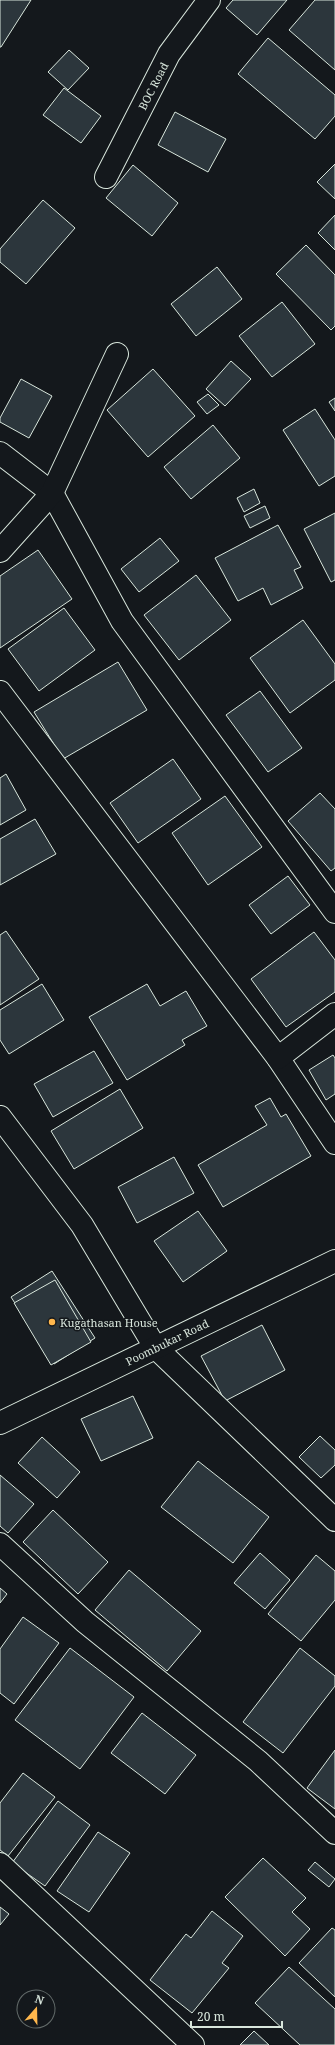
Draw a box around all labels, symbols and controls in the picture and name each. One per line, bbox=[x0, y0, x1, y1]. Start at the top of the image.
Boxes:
street label: BOC Road bbox=[135, 59, 171, 112]
place label: Kugathasan House bbox=[60, 1315, 158, 1330]
street label: Poombukar Road bbox=[123, 1315, 211, 1369]
marker: Kugathasan House bbox=[47, 1317, 57, 1327]
north arrow bbox=[16, 1989, 56, 2029]
text: N bbox=[33, 1991, 47, 2008]
scale bar bbox=[191, 2003, 282, 2029]
text: 20 m bbox=[197, 2008, 225, 2025]

